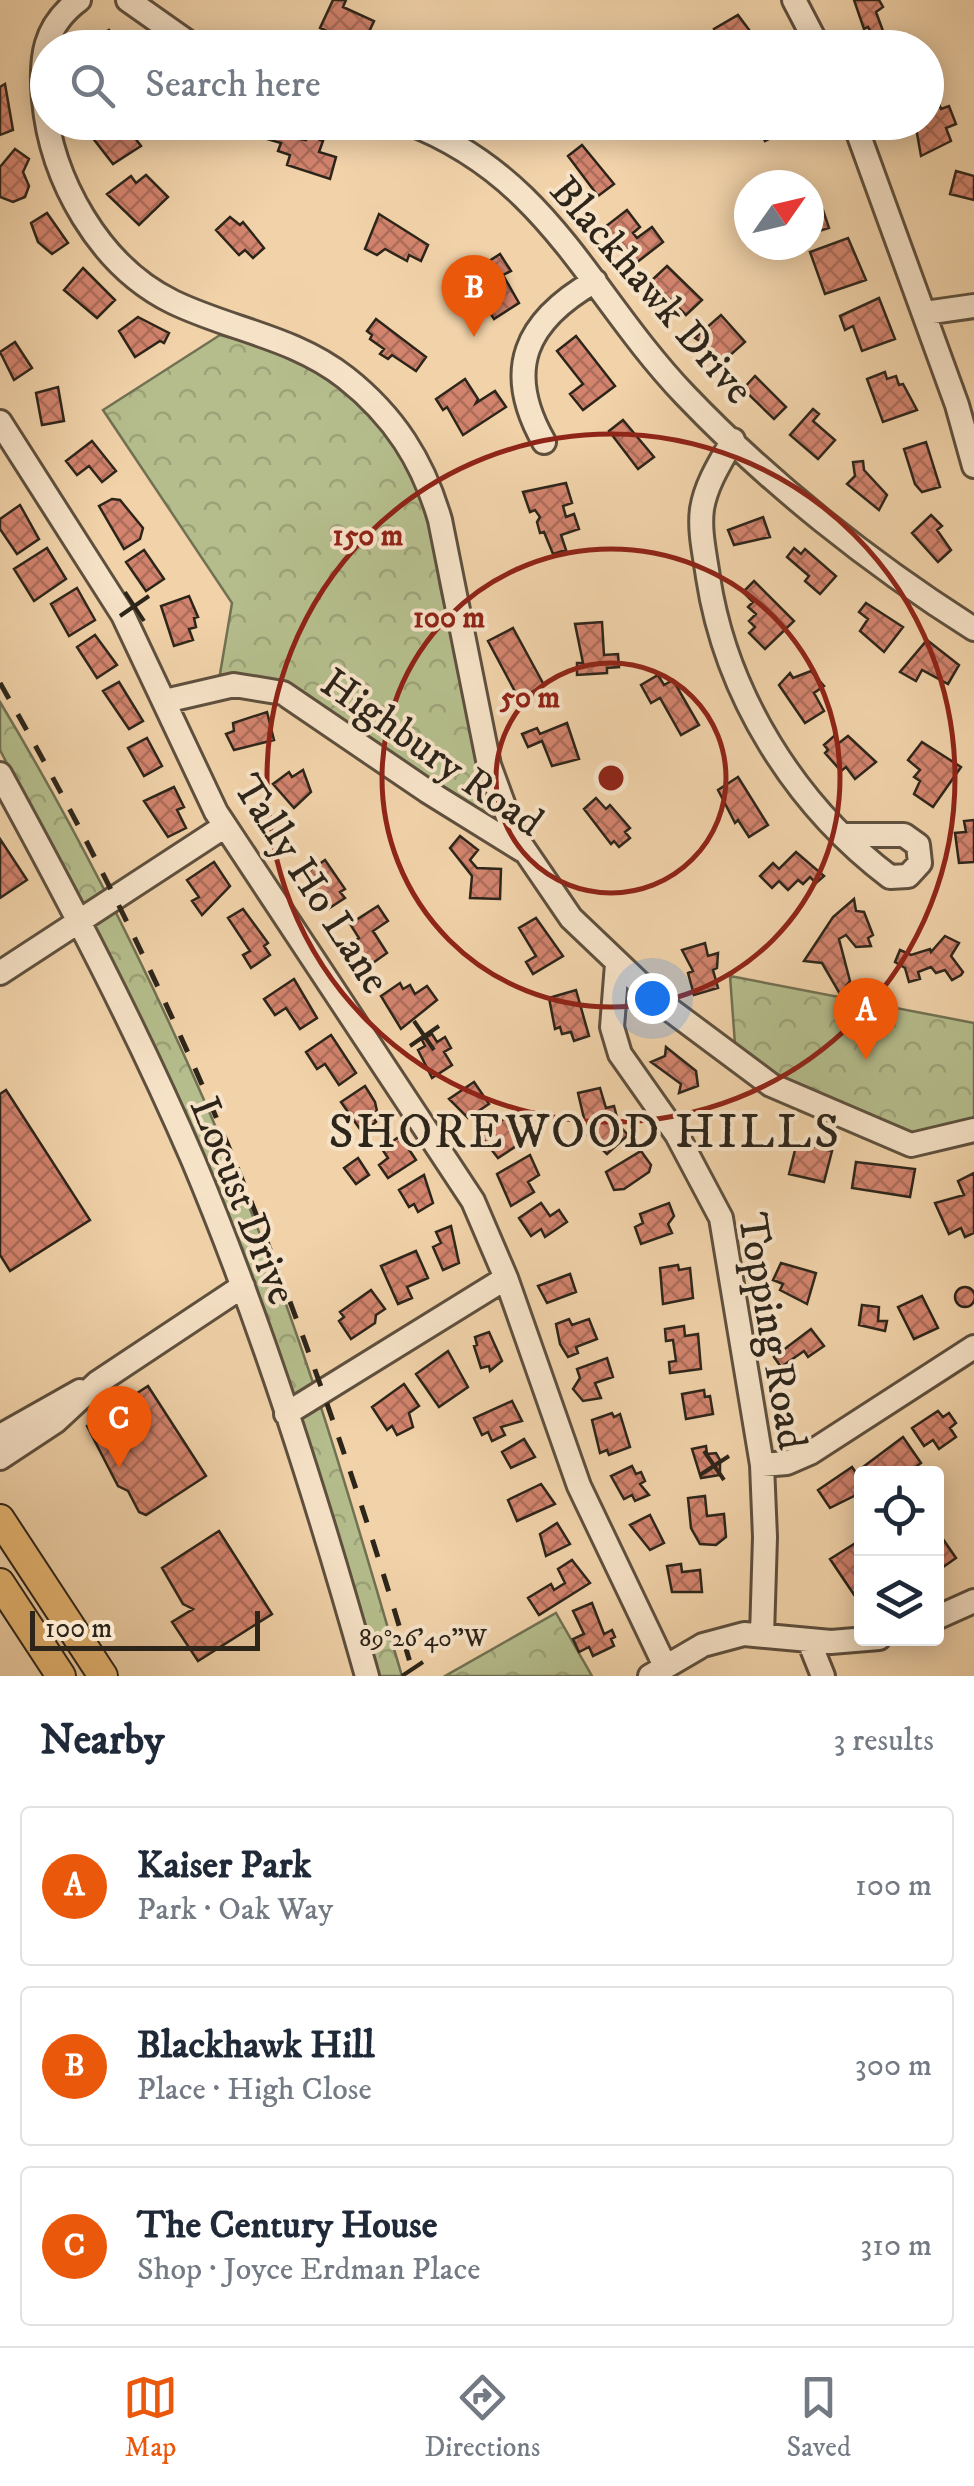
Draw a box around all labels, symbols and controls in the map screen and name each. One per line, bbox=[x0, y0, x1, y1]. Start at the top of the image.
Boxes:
search box bbox=[30, 30, 944, 140]
icon: search bbox=[65, 58, 120, 113]
text: Search here bbox=[145, 61, 321, 109]
street label: Blackhawk Drive bbox=[538, 166, 764, 416]
north arrow bbox=[734, 170, 824, 260]
pin: B bbox=[442, 255, 506, 337]
text: 150 m bbox=[333, 518, 404, 555]
text: 100 m bbox=[413, 600, 486, 637]
street label: Highbury Road bbox=[310, 658, 553, 849]
text: 50 m bbox=[499, 680, 560, 717]
centre of rings bbox=[593, 760, 629, 796]
street label: Tally Ho Lane bbox=[220, 765, 401, 1004]
your location bbox=[627, 973, 678, 1024]
pin: A bbox=[834, 978, 898, 1060]
street label: Locust Drive bbox=[177, 1090, 307, 1312]
district label: SHOREWOOD HILLS bbox=[328, 1103, 842, 1163]
street label: Topping Road bbox=[725, 1209, 817, 1454]
pin: C bbox=[86, 1386, 152, 1468]
map controls bbox=[854, 1466, 944, 1646]
button: locate bbox=[854, 1466, 944, 1556]
button: layers bbox=[854, 1556, 944, 1646]
scale bar bbox=[30, 1606, 260, 1650]
text: 100 m bbox=[45, 1611, 112, 1646]
text: 89°26'40"W bbox=[359, 1623, 488, 1654]
text: Nearby bbox=[40, 1715, 164, 1767]
text: 3 results bbox=[833, 1721, 934, 1761]
text: Kaiser Park bbox=[137, 1842, 311, 1890]
text: A bbox=[64, 1866, 85, 1906]
text: 100 m bbox=[855, 1866, 932, 1906]
text: Park · Oak Way bbox=[137, 1890, 333, 1930]
text: Blackhawk Hill bbox=[137, 2022, 375, 2070]
text: B bbox=[64, 2046, 85, 2086]
text: 300 m bbox=[855, 2046, 932, 2086]
text: Place · High Close bbox=[137, 2070, 372, 2110]
text: The Century House bbox=[137, 2202, 438, 2250]
text: C bbox=[64, 2226, 85, 2266]
text: 310 m bbox=[860, 2226, 932, 2266]
text: Shop · Joyce Erdman Place bbox=[137, 2250, 480, 2290]
tab: Map bbox=[123, 2370, 178, 2465]
tab: Directions bbox=[424, 2370, 540, 2465]
tab: Saved bbox=[787, 2370, 851, 2465]

